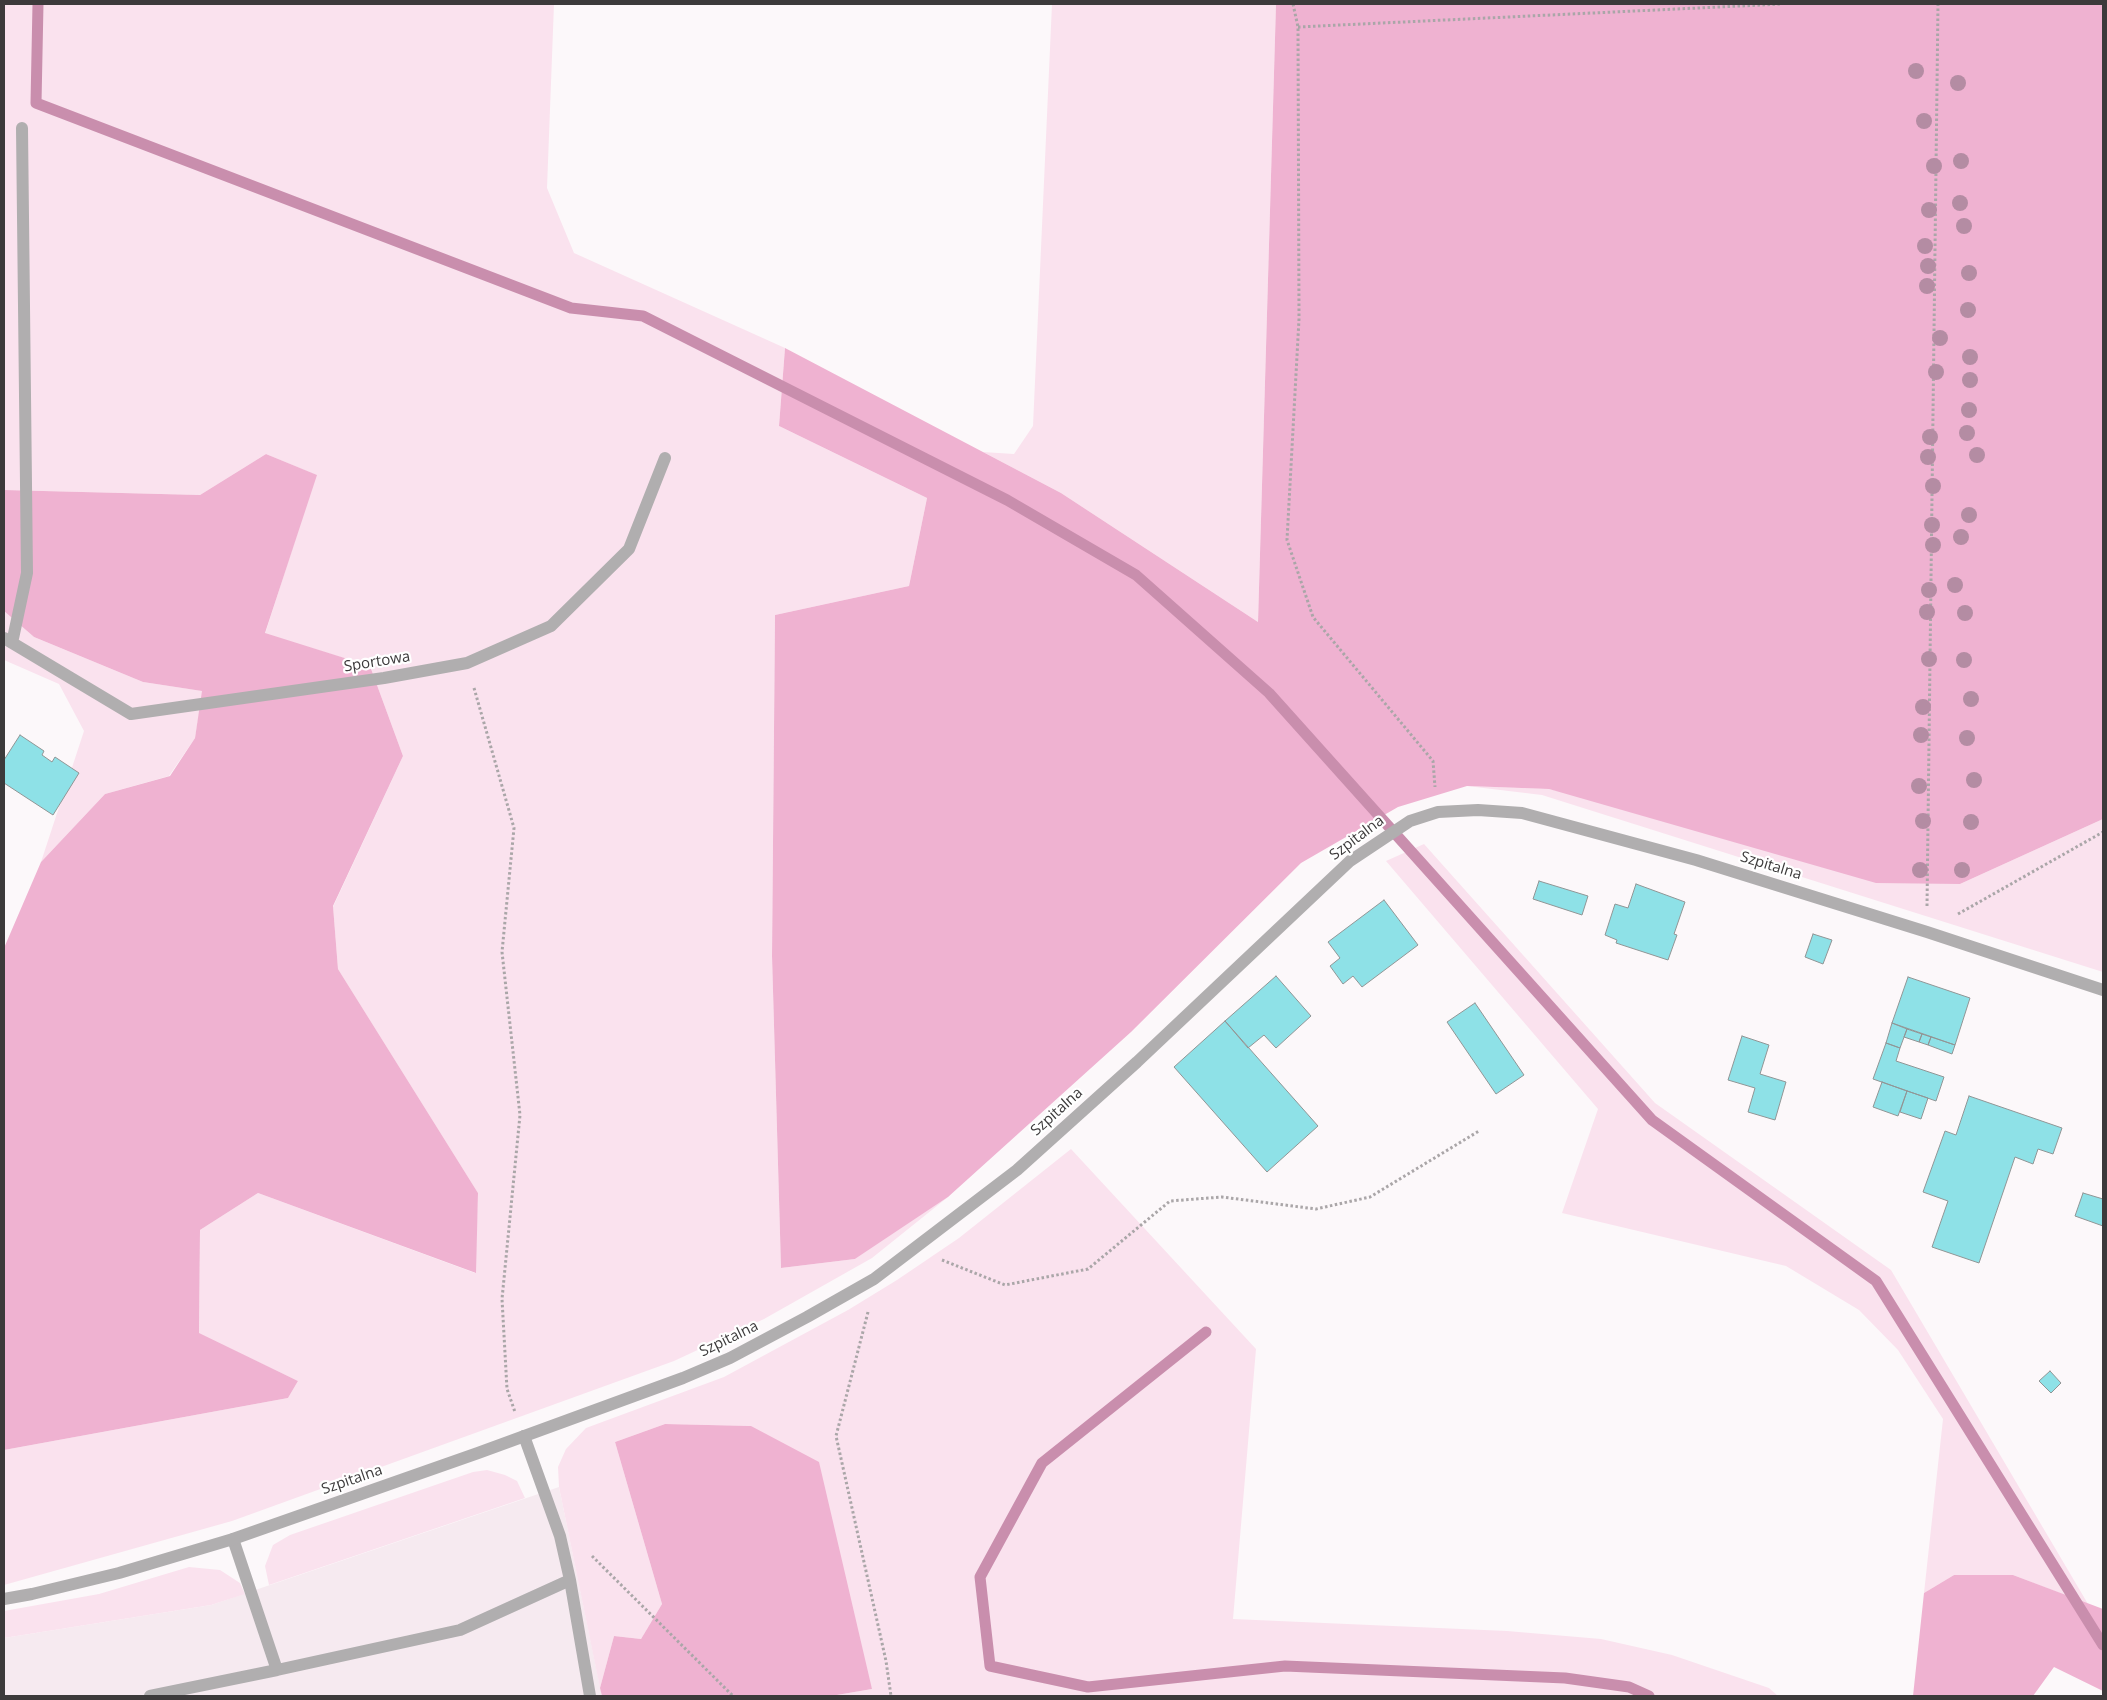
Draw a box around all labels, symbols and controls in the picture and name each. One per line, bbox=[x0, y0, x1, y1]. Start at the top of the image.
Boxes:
street label: Sportowa bbox=[343, 648, 411, 676]
street label: Szpitalna bbox=[1326, 812, 1388, 864]
street label: Szpitalna bbox=[1738, 848, 1804, 884]
street label: Szpitalna bbox=[1027, 1084, 1087, 1140]
street label: Szpitalna bbox=[697, 1317, 761, 1361]
street label: Szpitalna bbox=[319, 1461, 385, 1499]

